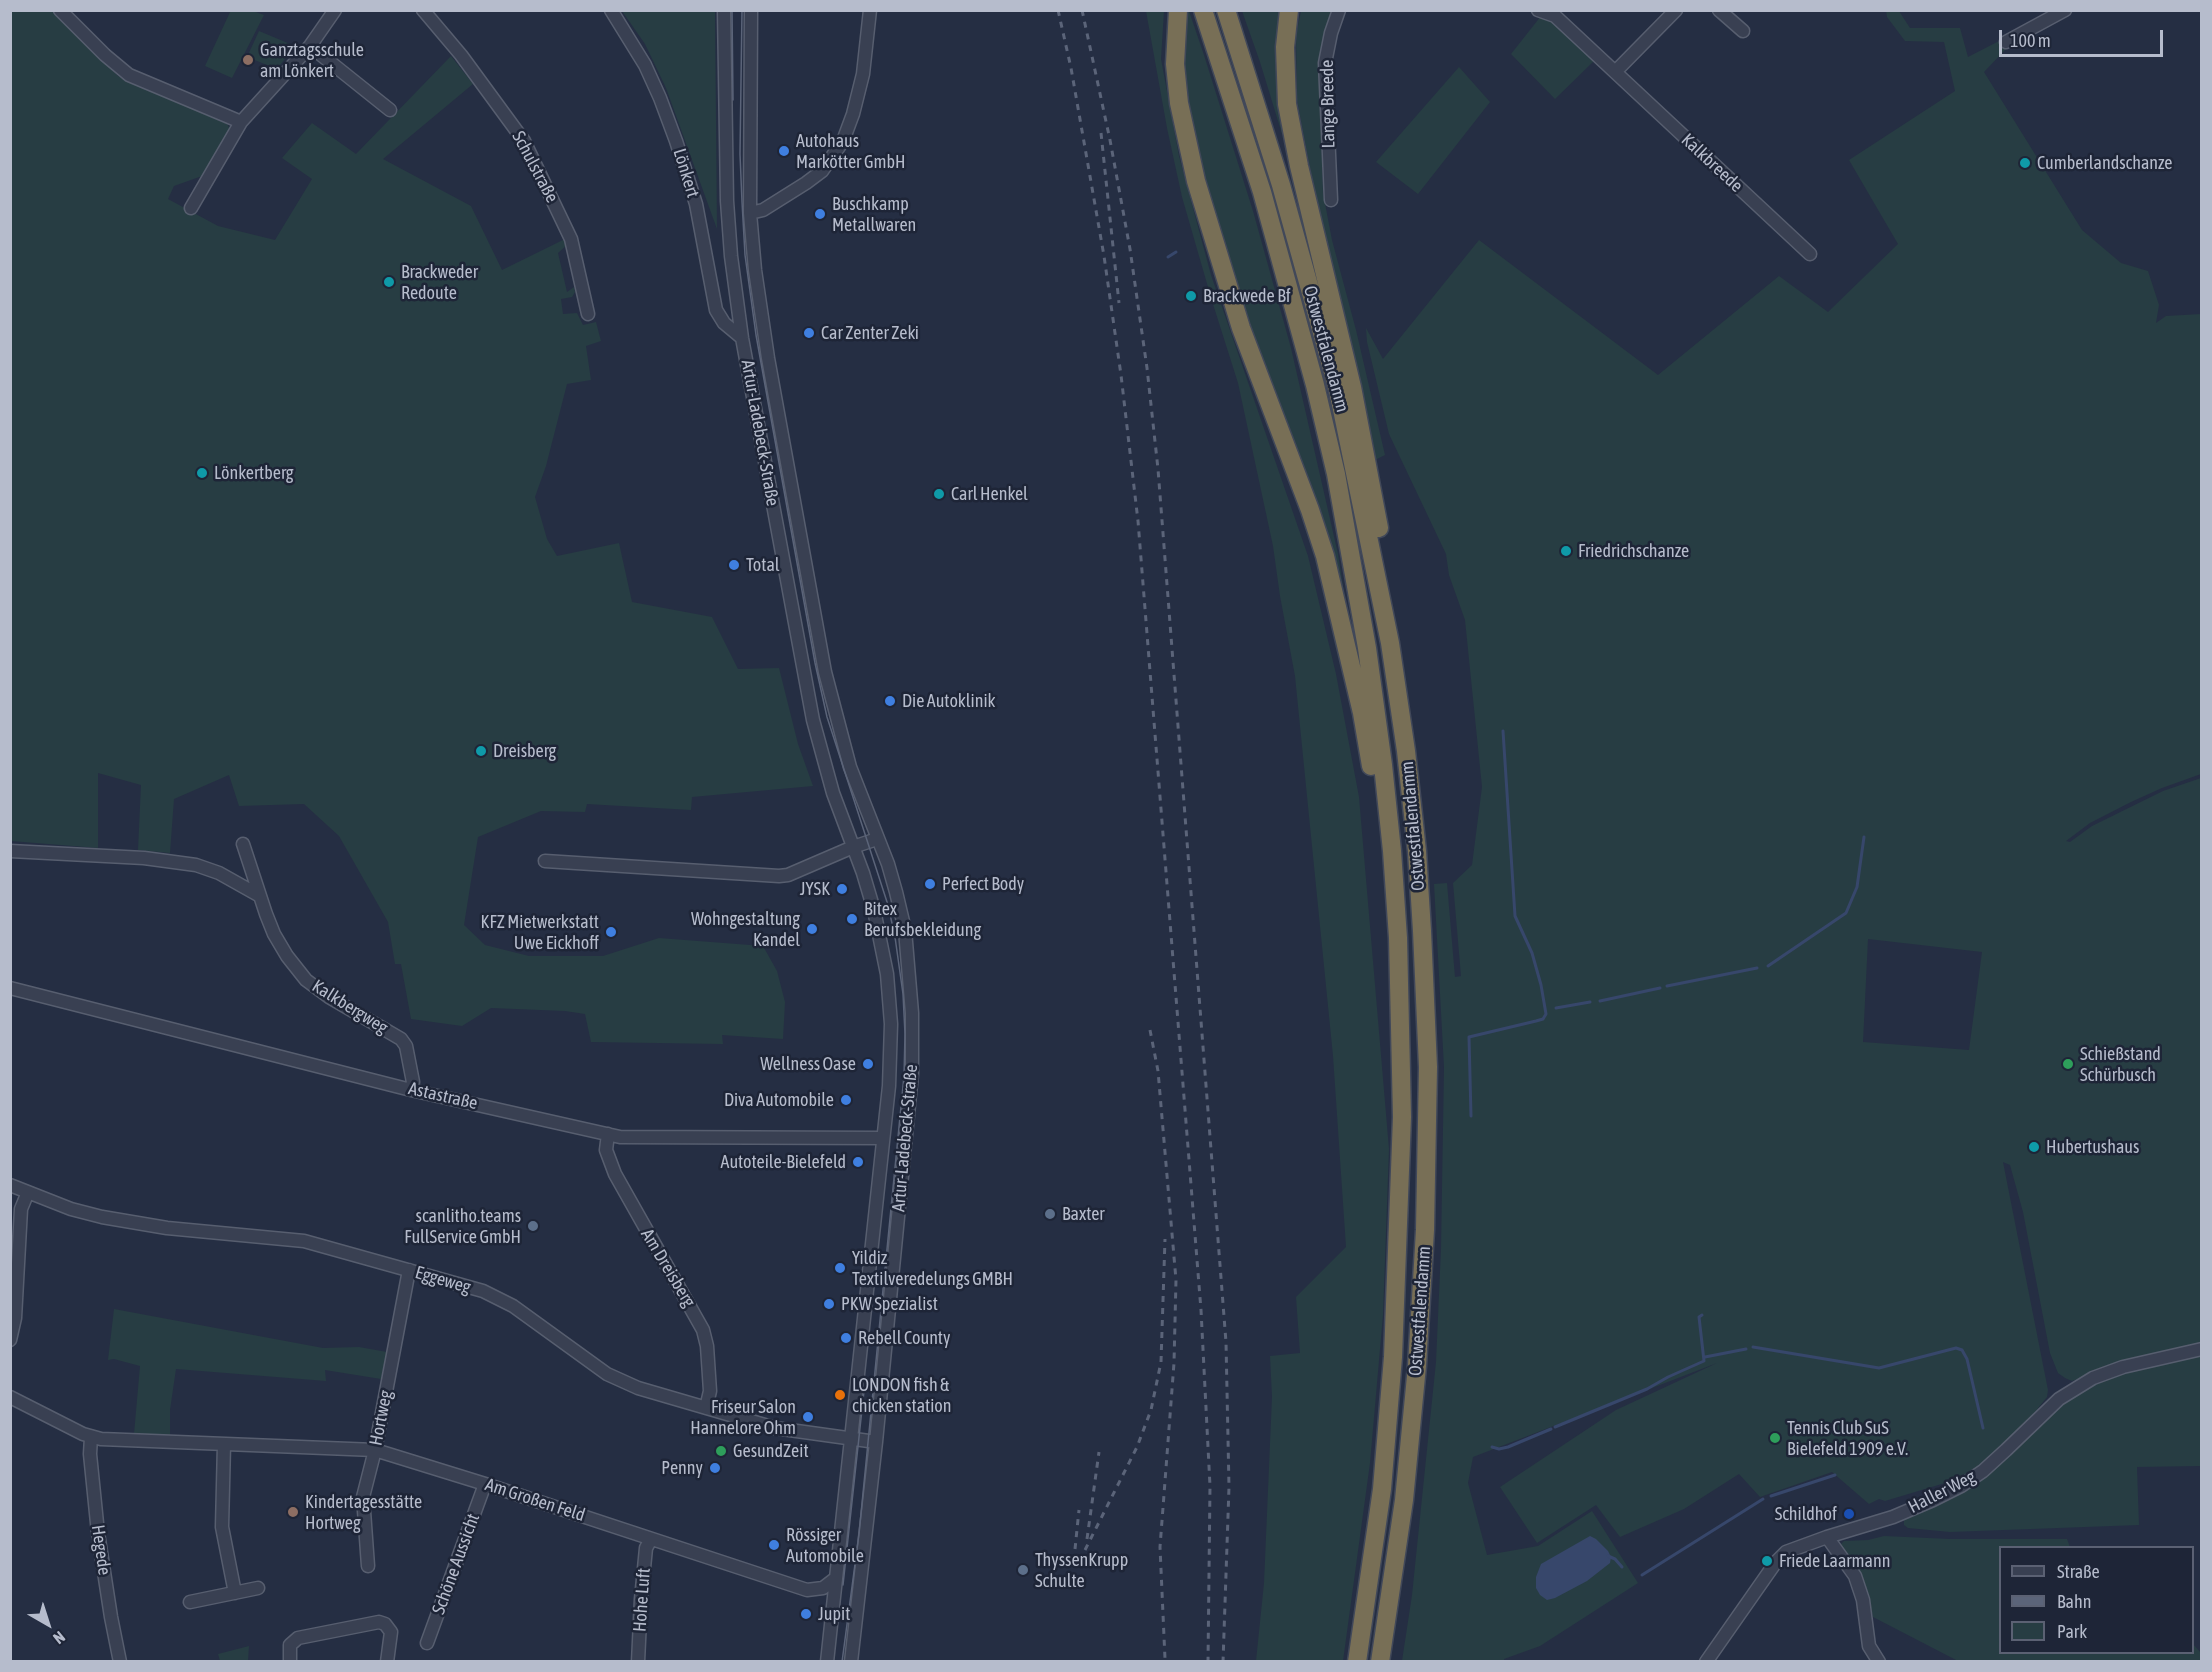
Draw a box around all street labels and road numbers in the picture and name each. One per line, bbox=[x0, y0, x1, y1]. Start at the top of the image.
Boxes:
street label: Lange Breede bbox=[1316, 59, 1340, 149]
street label: Schulstraße bbox=[507, 128, 563, 206]
street label: Kalkbreede bbox=[1677, 129, 1747, 197]
street label: Lönkert bbox=[668, 146, 704, 200]
street label: Ostwestfalendamm bbox=[1299, 283, 1353, 415]
street label: Artur-Ladebeck-Straße bbox=[737, 358, 783, 508]
street label: Ostwestfalendamm bbox=[1397, 760, 1429, 892]
street label: Kalkbergweg bbox=[308, 975, 392, 1039]
street label: Artur-Ladebeck-Straße bbox=[888, 1063, 922, 1213]
street label: Astastraße bbox=[406, 1078, 480, 1114]
street label: Am Dreisberg bbox=[636, 1225, 700, 1311]
street label: Ostwestfalendamm bbox=[1405, 1245, 1435, 1377]
street label: Eggeweg bbox=[413, 1262, 473, 1298]
street label: Hortweg bbox=[365, 1389, 397, 1447]
street label: Haller Weg bbox=[1905, 1466, 1979, 1518]
street label: Am Großen Feld bbox=[482, 1474, 588, 1526]
street label: Schöne Aussicht bbox=[428, 1511, 484, 1617]
street label: Hegede bbox=[87, 1523, 115, 1577]
street label: Hohe Luft bbox=[629, 1567, 655, 1633]

